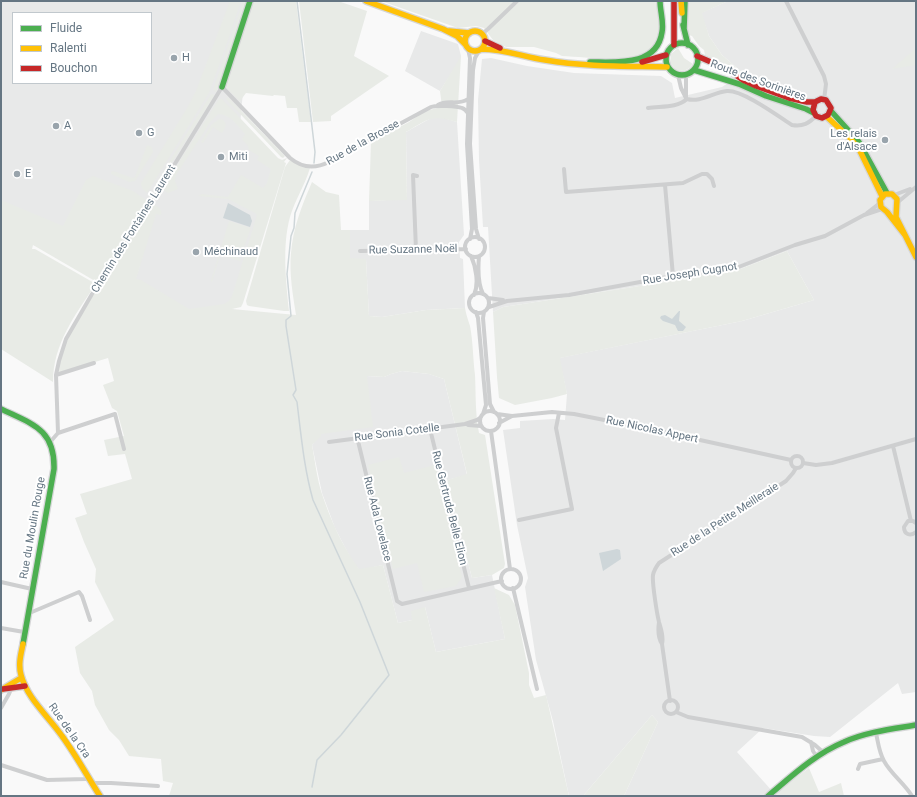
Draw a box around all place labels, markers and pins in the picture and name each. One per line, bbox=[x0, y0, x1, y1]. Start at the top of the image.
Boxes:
place label: H bbox=[182, 51, 190, 65]
marker: H bbox=[169, 53, 179, 63]
place label: A bbox=[64, 119, 71, 133]
marker: A bbox=[51, 121, 61, 131]
place label: G bbox=[147, 126, 154, 140]
place label: Les relais d'Alsace bbox=[830, 127, 877, 153]
marker: G bbox=[134, 128, 144, 138]
marker: Les relais d'Alsace bbox=[880, 135, 890, 145]
place label: Miti bbox=[229, 150, 248, 164]
marker: Miti bbox=[216, 152, 226, 162]
place label: E bbox=[25, 167, 31, 181]
marker: E bbox=[12, 169, 22, 179]
place label: Méchinaud bbox=[204, 245, 258, 259]
marker: Méchinaud bbox=[191, 247, 201, 257]

